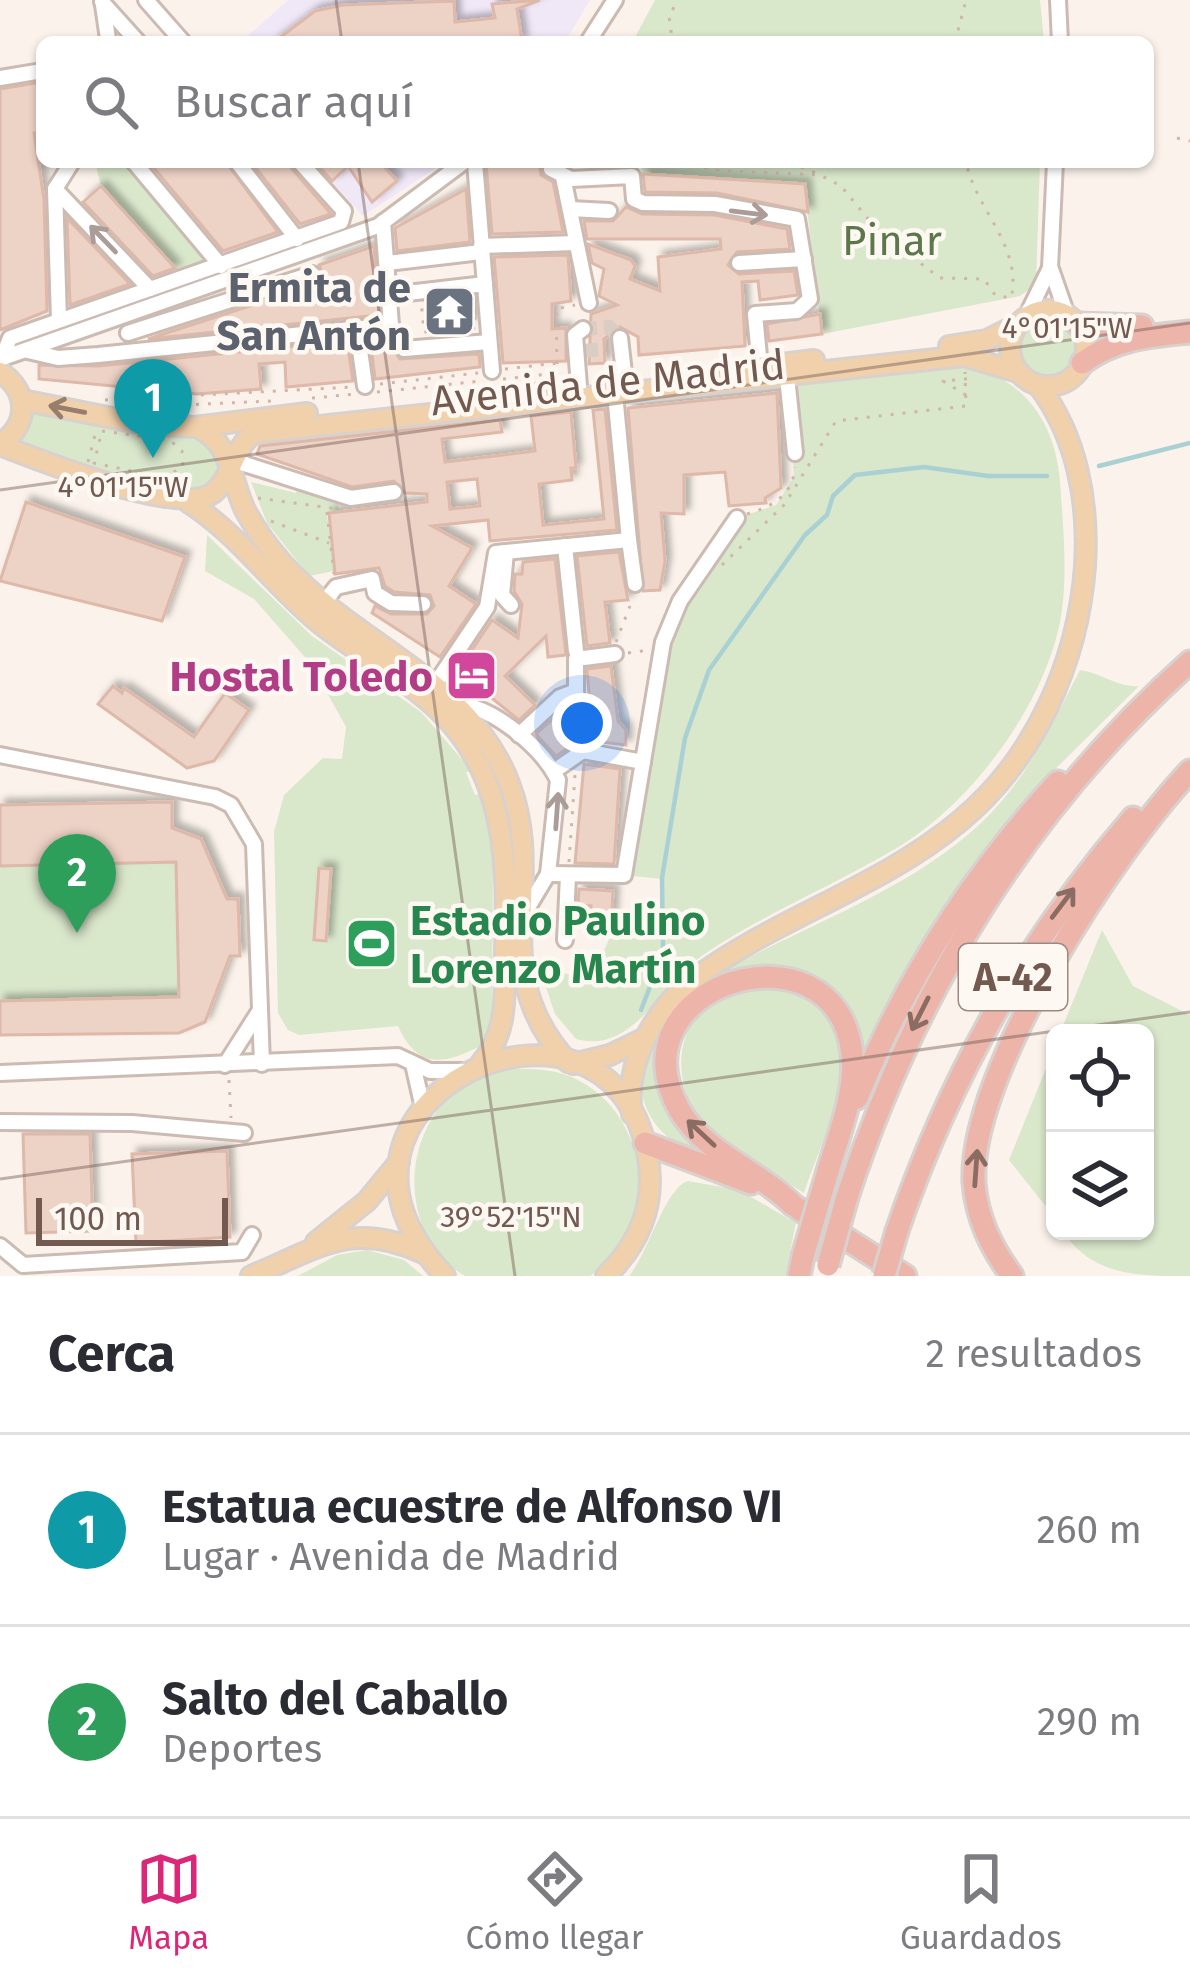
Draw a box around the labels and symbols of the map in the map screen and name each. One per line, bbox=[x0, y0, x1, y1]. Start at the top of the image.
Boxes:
one-way arrow bbox=[728, 203, 767, 225]
park label: Pinar bbox=[842, 216, 942, 266]
one-way arrow bbox=[89, 225, 117, 254]
place label: Ermita de San Antón bbox=[217, 263, 411, 361]
temple icon: Ermita de San Antón bbox=[422, 283, 478, 339]
text: 4°01'15"W bbox=[1001, 310, 1133, 346]
street label: Avenida de Madrid bbox=[428, 340, 788, 426]
pin: 1 bbox=[114, 359, 192, 458]
one-way arrow bbox=[48, 397, 87, 419]
text: 4°01'15"W bbox=[57, 469, 189, 505]
hotel icon: Hostal Toledo bbox=[444, 648, 500, 704]
place label: Hostal Toledo bbox=[169, 652, 433, 702]
your location bbox=[552, 693, 612, 753]
one-way arrow bbox=[546, 792, 569, 831]
pin: 2 bbox=[38, 834, 116, 933]
one-way arrow bbox=[1049, 888, 1076, 920]
place label: Estadio Paulino Lorenzo Martín bbox=[410, 896, 706, 994]
sports icon: Estadio Paulino Lorenzo Martín bbox=[343, 916, 399, 972]
road number: A-42 bbox=[959, 944, 1067, 1010]
one-way arrow bbox=[908, 995, 930, 1031]
one-way arrow bbox=[687, 1120, 717, 1147]
one-way arrow bbox=[965, 1149, 988, 1188]
scale bar bbox=[36, 1192, 228, 1245]
text: 39°52'15"N bbox=[440, 1199, 582, 1235]

